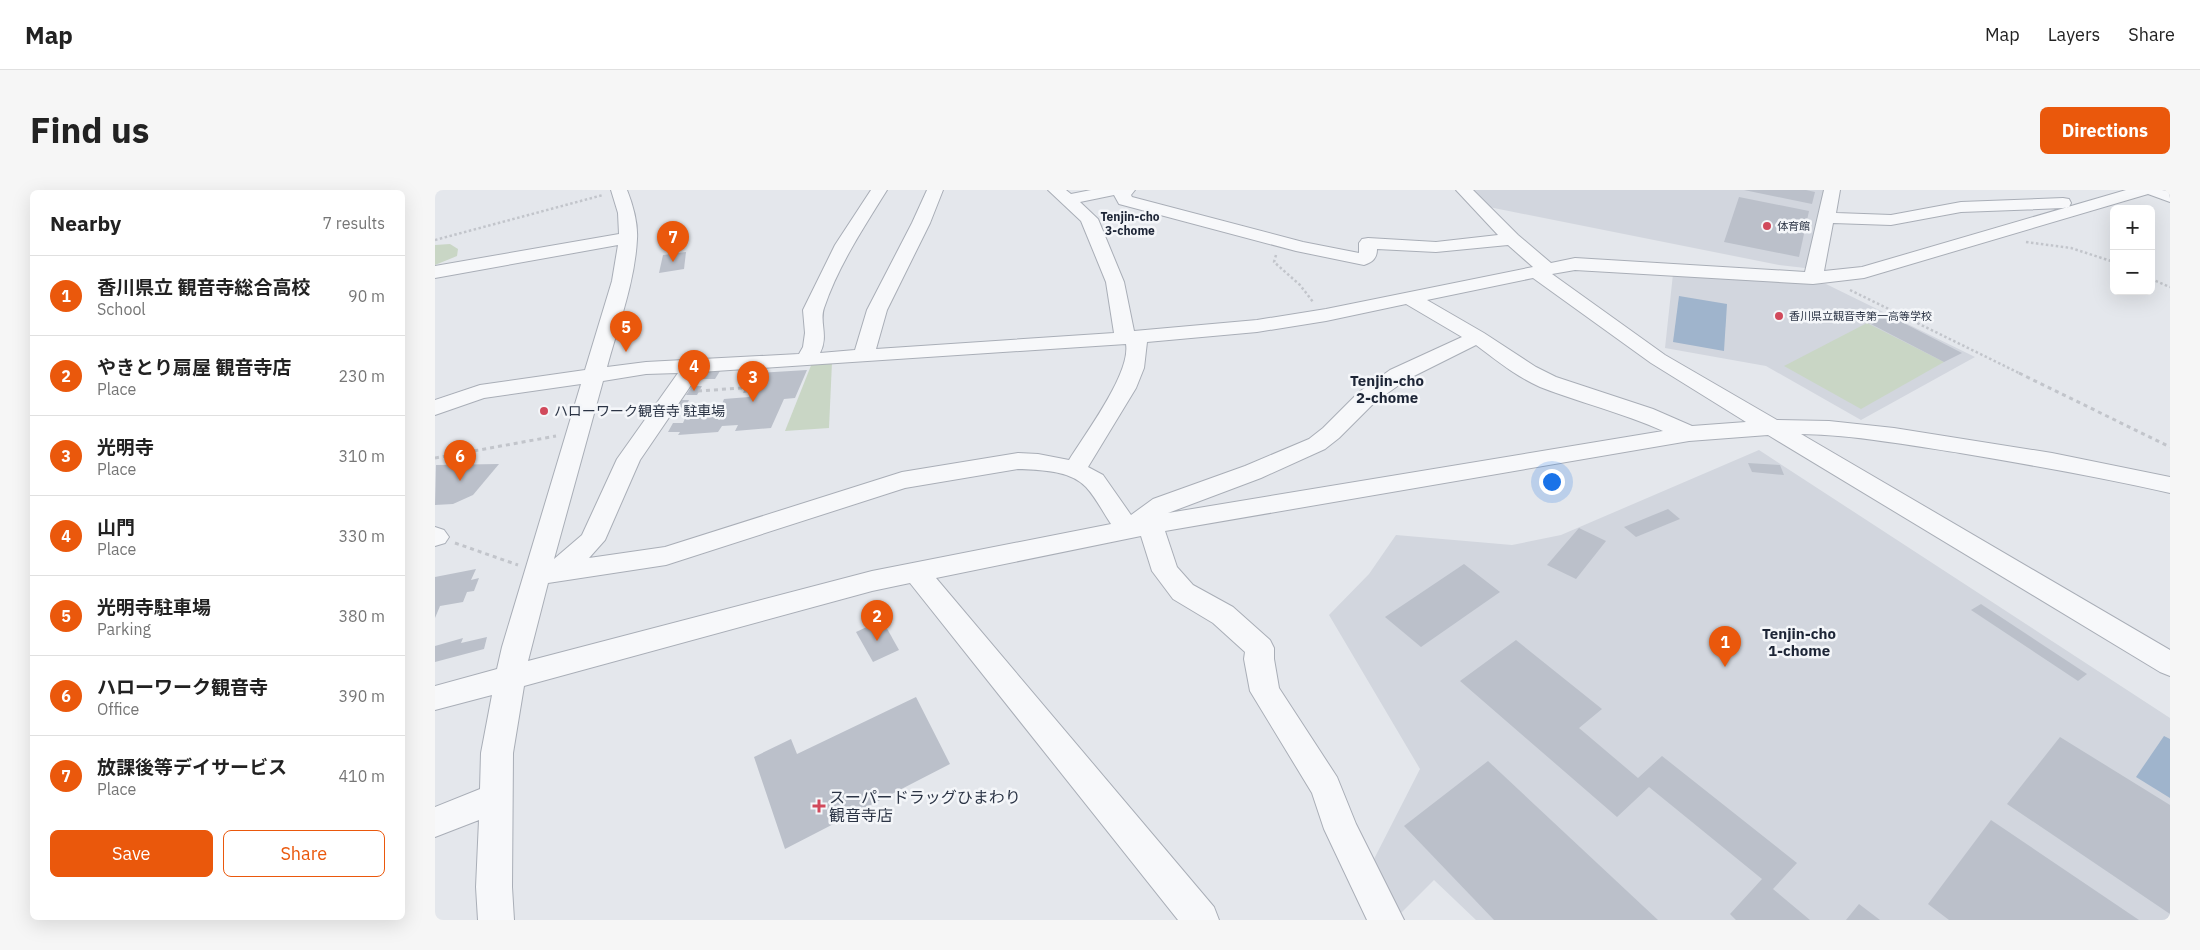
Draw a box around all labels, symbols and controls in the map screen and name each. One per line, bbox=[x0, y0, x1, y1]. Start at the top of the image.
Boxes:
text: Map bbox=[25, 19, 73, 51]
text: Map bbox=[1985, 23, 2020, 46]
text: Layers bbox=[2048, 23, 2100, 46]
text: Share bbox=[2128, 23, 2175, 46]
text: Find us bbox=[30, 107, 149, 153]
button: Directions bbox=[2040, 107, 2170, 154]
map controls bbox=[2110, 205, 2155, 295]
button: + bbox=[2110, 205, 2155, 250]
text: Nearby bbox=[50, 209, 121, 237]
district label: Tenjin-cho 3-chome bbox=[1100, 209, 1160, 238]
text: 7 results bbox=[322, 213, 385, 233]
place label: 体育館 bbox=[1777, 219, 1810, 233]
marker: 体育館 bbox=[1761, 220, 1773, 232]
pin: 7 bbox=[657, 221, 689, 262]
button: − bbox=[2110, 250, 2155, 295]
text: 香川県立 観音寺総合高校 bbox=[97, 275, 311, 299]
text: 1 bbox=[61, 286, 71, 306]
text: 90 m bbox=[348, 286, 385, 306]
text: School bbox=[97, 299, 146, 319]
place label: 香川県立観音寺第一高等学校 bbox=[1789, 309, 1932, 323]
marker: 香川県立観音寺第一高等学校 bbox=[1773, 310, 1785, 322]
pin: 5 bbox=[610, 311, 642, 352]
pin: 4 bbox=[678, 350, 710, 391]
text: やきとり扇屋 観音寺店 bbox=[97, 355, 292, 379]
pin: 3 bbox=[737, 361, 769, 402]
text: 2 bbox=[61, 366, 71, 386]
text: 230 m bbox=[338, 366, 385, 386]
district label: Tenjin-cho 2-chome bbox=[1350, 371, 1424, 407]
text: Place bbox=[97, 379, 136, 399]
place label: ハローワーク観音寺 駐車場 bbox=[554, 402, 725, 420]
marker: ハローワーク観音寺 駐車場 bbox=[538, 405, 550, 417]
text: 光明寺 bbox=[97, 435, 154, 459]
pin: 6 bbox=[444, 440, 476, 481]
text: 3 bbox=[61, 446, 71, 466]
text: 310 m bbox=[338, 446, 385, 466]
text: Place bbox=[97, 459, 136, 479]
your location bbox=[1539, 469, 1565, 495]
text: 山門 bbox=[97, 515, 135, 539]
text: 4 bbox=[61, 526, 71, 546]
text: 330 m bbox=[338, 526, 385, 546]
text: Place bbox=[97, 539, 136, 559]
text: 光明寺駐車場 bbox=[97, 595, 211, 619]
pin: 2 bbox=[861, 600, 893, 641]
text: 5 bbox=[61, 606, 71, 626]
text: 380 m bbox=[338, 606, 385, 626]
text: Parking bbox=[97, 619, 151, 639]
district label: Tenjin-cho 1-chome bbox=[1762, 624, 1836, 660]
pin: 1 bbox=[1709, 626, 1741, 667]
text: ハローワーク観音寺 bbox=[97, 675, 268, 699]
text: 6 bbox=[61, 686, 71, 706]
text: 390 m bbox=[338, 686, 385, 706]
text: Office bbox=[97, 699, 139, 719]
text: 放課後等デイサービス bbox=[97, 755, 287, 779]
text: 7 bbox=[61, 766, 71, 786]
text: 410 m bbox=[338, 766, 385, 786]
text: Place bbox=[97, 779, 136, 799]
place label: スーパードラッグひまわり 観音寺店 bbox=[829, 787, 1021, 825]
marker: スーパードラッグひまわり 観音寺店 bbox=[813, 800, 825, 812]
button: Save bbox=[50, 830, 213, 877]
button: Share bbox=[223, 830, 385, 877]

